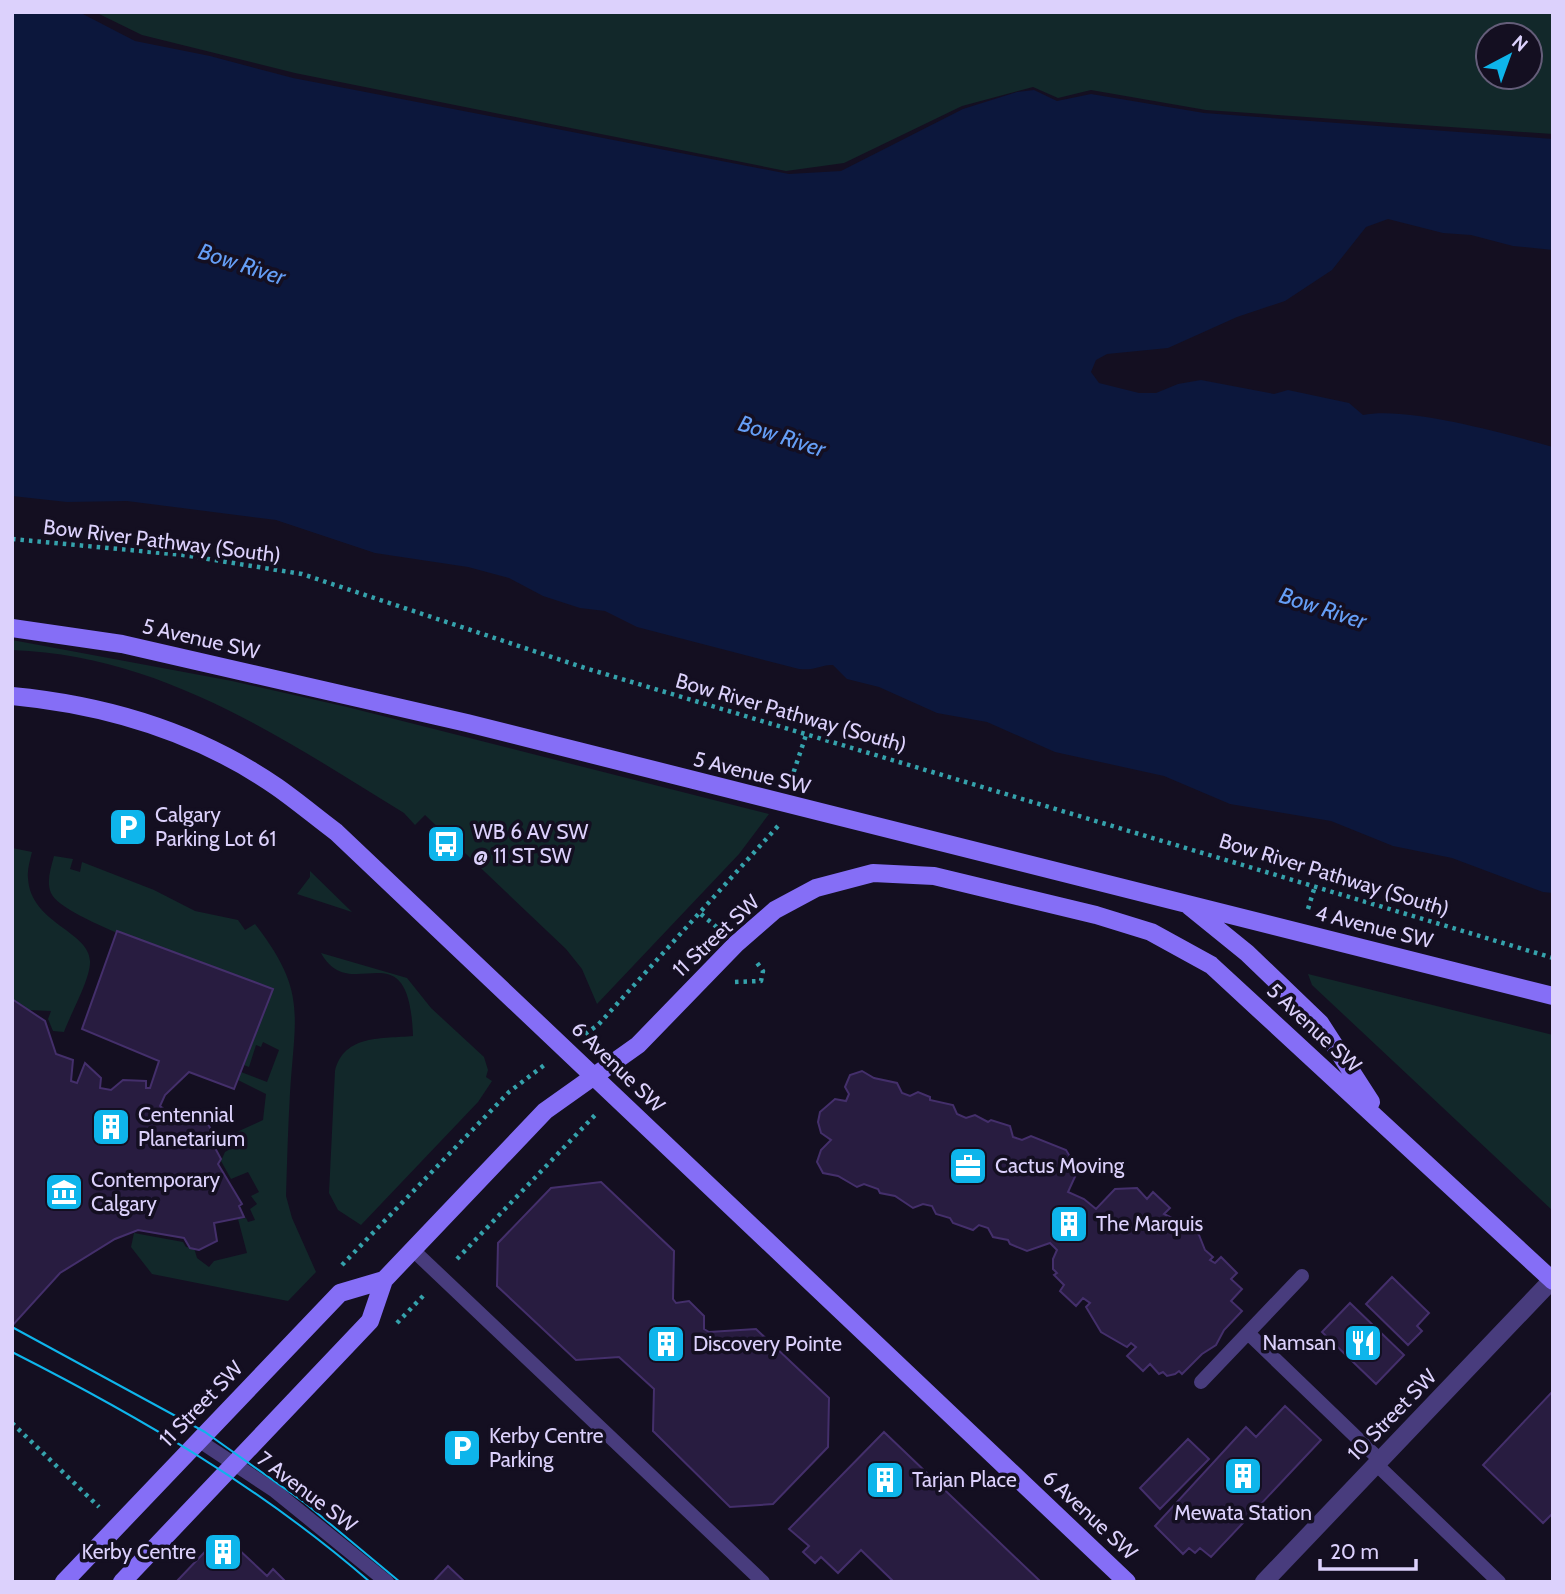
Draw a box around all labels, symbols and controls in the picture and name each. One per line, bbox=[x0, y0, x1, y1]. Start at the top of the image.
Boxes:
north arrow bbox=[1474, 21, 1544, 91]
text: N bbox=[1507, 30, 1532, 57]
water label: Bow River bbox=[195, 237, 290, 291]
water label: Bow River bbox=[735, 409, 830, 463]
street label: Bow River Pathway (South) bbox=[42, 514, 282, 567]
water label: Bow River bbox=[1276, 581, 1371, 635]
street label: 5 Avenue SW bbox=[140, 613, 262, 664]
street label: Bow River Pathway (South) bbox=[673, 668, 909, 757]
street label: 5 Avenue SW bbox=[691, 746, 813, 799]
place label: Calgary Parking Lot 61 bbox=[155, 802, 276, 851]
parking icon: Calgary Parking Lot 61 bbox=[107, 806, 149, 848]
place label: WB 6 AV SW @ 11 ST SW bbox=[473, 819, 588, 868]
bus stop icon: WB 6 AV SW @ 11 ST SW bbox=[425, 823, 467, 865]
street label: Bow River Pathway (South) bbox=[1216, 828, 1452, 921]
street label: 11 Street SW bbox=[667, 889, 764, 982]
street label: 4 Avenue SW bbox=[1313, 900, 1436, 953]
street label: 5 Avenue SW bbox=[1262, 978, 1367, 1078]
street label: 6 Avenue SW bbox=[566, 1016, 670, 1117]
place label: Centennial Planetarium bbox=[138, 1102, 245, 1151]
building icon: Centennial Planetarium bbox=[90, 1106, 132, 1148]
office icon: Cactus Moving bbox=[947, 1145, 989, 1187]
place label: Cactus Moving bbox=[995, 1153, 1125, 1178]
place label: Contemporary Calgary bbox=[91, 1167, 220, 1216]
museum icon: Contemporary Calgary bbox=[43, 1171, 85, 1213]
building icon: The Marquis bbox=[1048, 1203, 1090, 1245]
place label: The Marquis bbox=[1096, 1211, 1203, 1236]
restaurant icon: Namsan bbox=[1342, 1322, 1384, 1364]
building icon: Discovery Pointe bbox=[645, 1323, 687, 1365]
place label: Namsan bbox=[1262, 1330, 1336, 1355]
place label: Discovery Pointe bbox=[693, 1331, 842, 1356]
street label: 11 Street SW bbox=[154, 1356, 248, 1452]
street label: 10 Street SW bbox=[1342, 1364, 1441, 1465]
place label: Kerby Centre Parking bbox=[489, 1423, 604, 1472]
parking icon: Kerby Centre Parking bbox=[441, 1427, 483, 1469]
street label: 7 Avenue SW bbox=[252, 1446, 362, 1537]
building icon: Mewata Station bbox=[1222, 1455, 1264, 1497]
building icon: Tarjan Place bbox=[864, 1459, 906, 1501]
street label: 6 Avenue SW bbox=[1038, 1465, 1143, 1565]
place label: Tarjan Place bbox=[912, 1467, 1017, 1493]
place label: Mewata Station bbox=[1174, 1500, 1312, 1525]
scale bar bbox=[1320, 1528, 1416, 1572]
building icon: Kerby Centre bbox=[202, 1531, 244, 1573]
place label: Kerby Centre bbox=[82, 1539, 196, 1564]
text: 20 m bbox=[1330, 1539, 1379, 1564]

